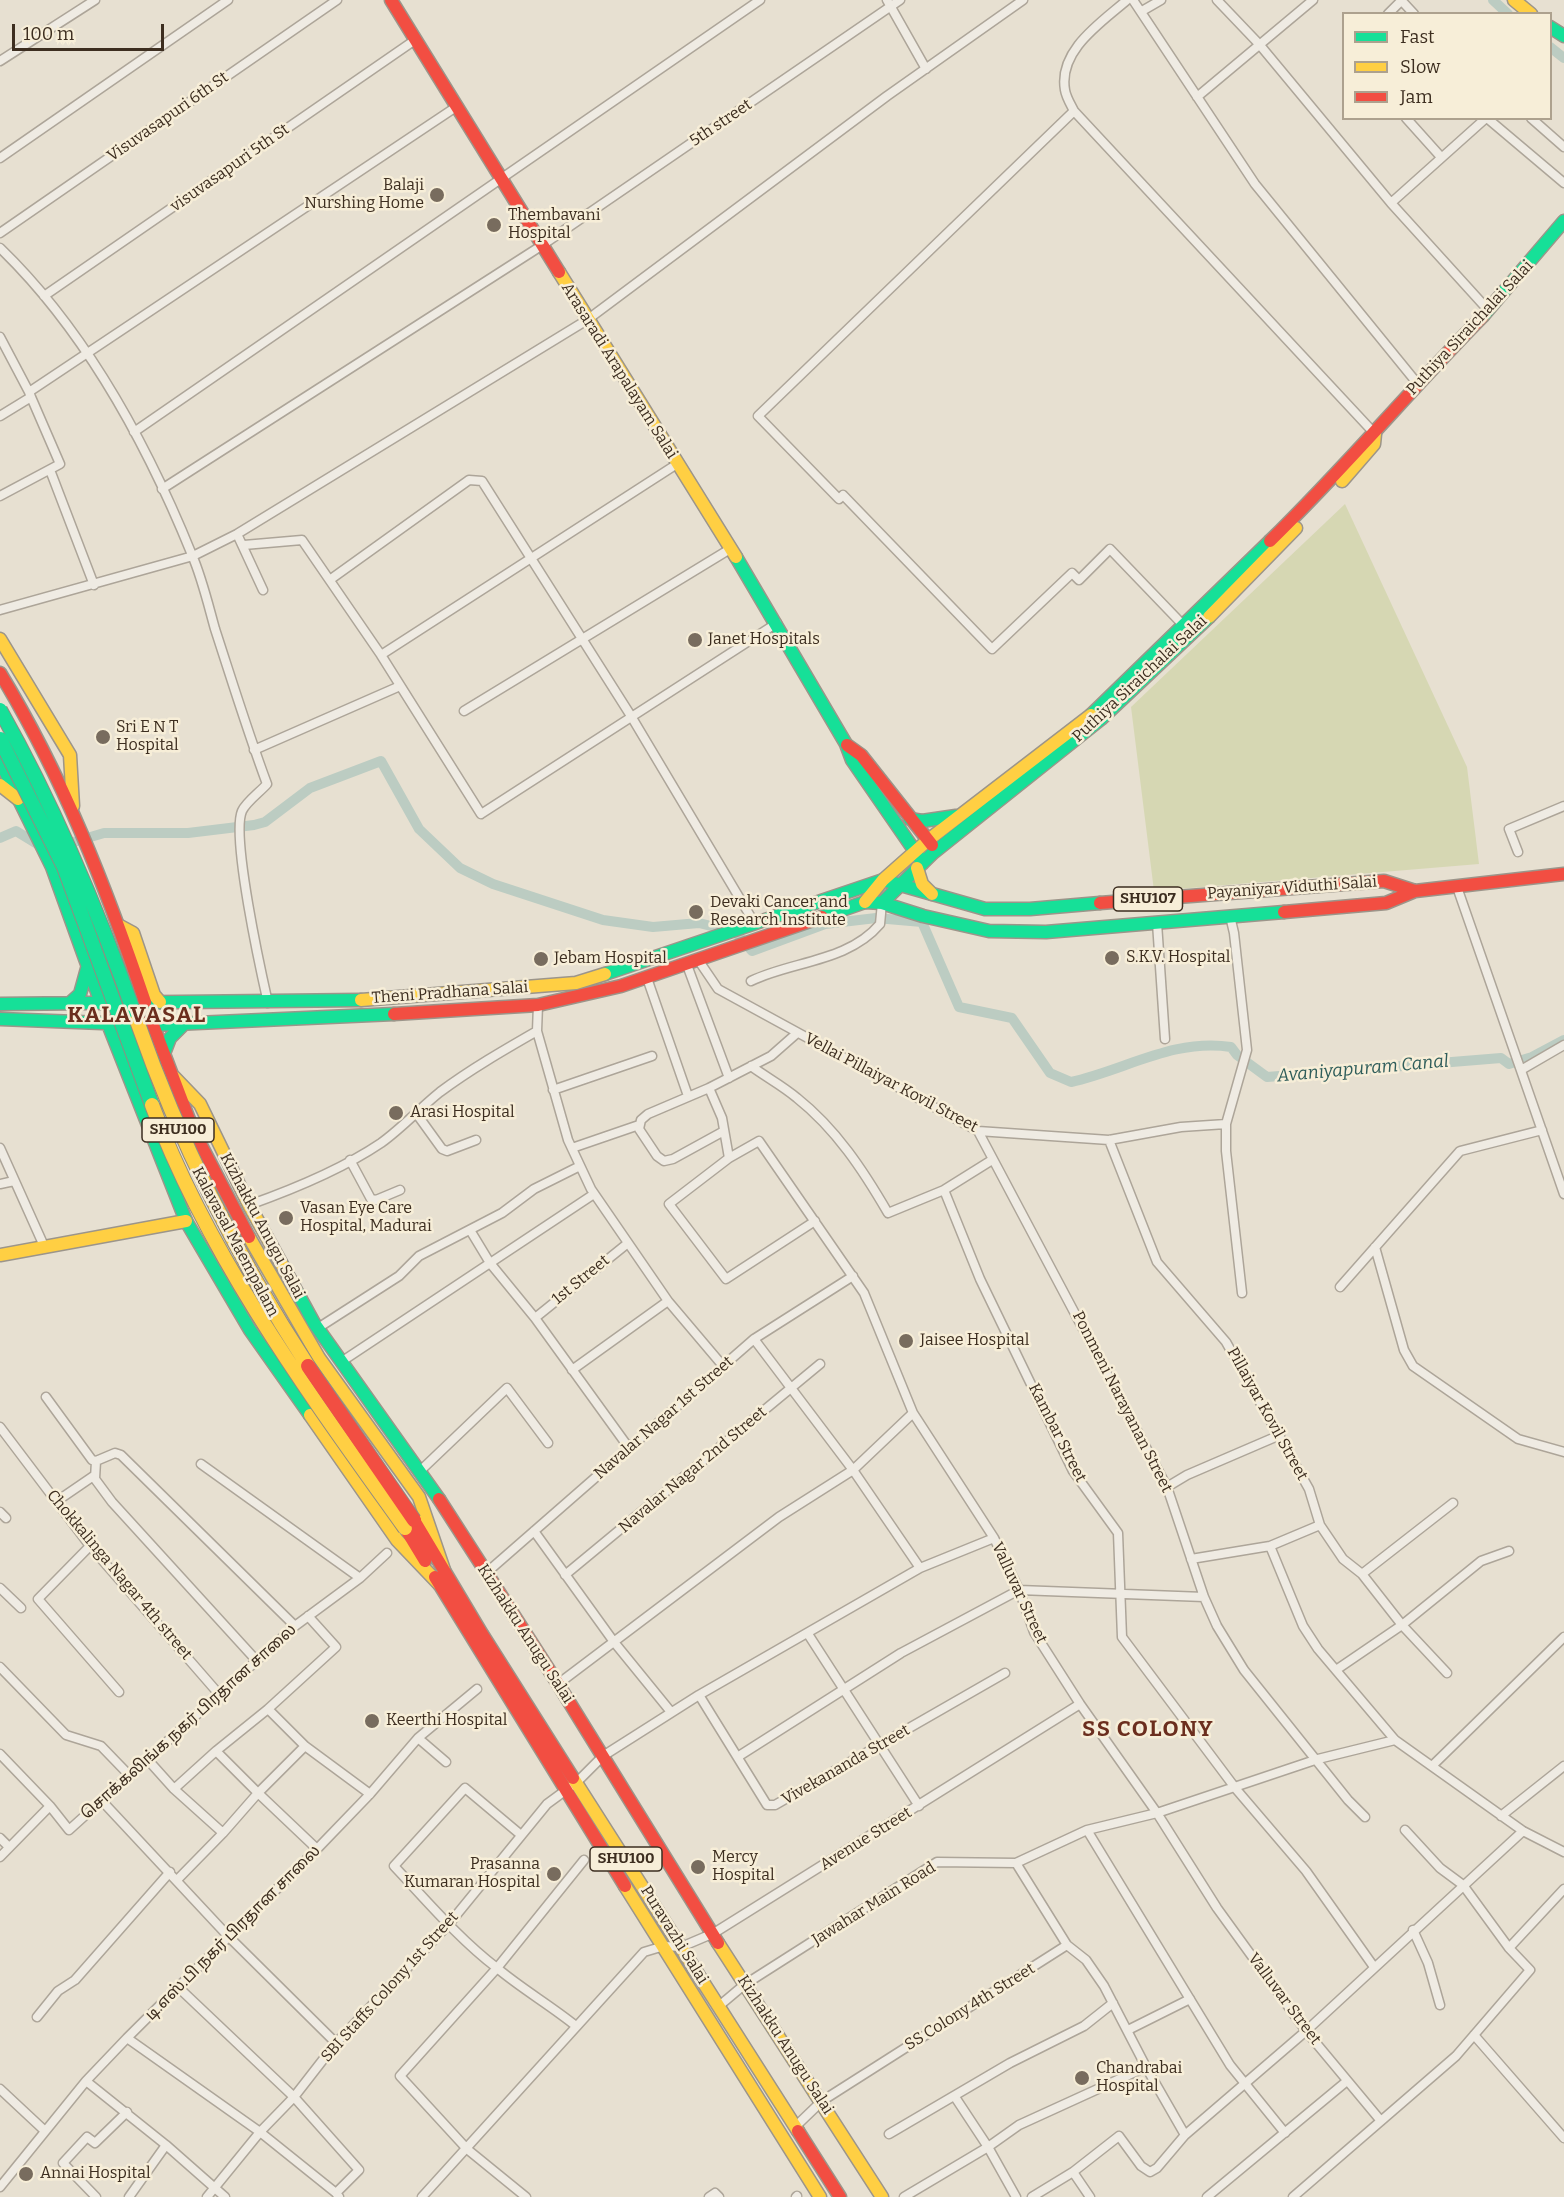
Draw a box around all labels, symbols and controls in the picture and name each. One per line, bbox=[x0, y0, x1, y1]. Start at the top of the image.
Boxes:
scale bar bbox=[15, 12, 166, 50]
legend bbox=[1342, 12, 1552, 120]
text: 100 m bbox=[23, 23, 74, 45]
text: Fast bbox=[1400, 26, 1435, 48]
text: Slow bbox=[1400, 56, 1440, 78]
street label: Visuvasapuri 6th St bbox=[104, 68, 232, 166]
text: Jam bbox=[1400, 86, 1433, 108]
street label: 5th street bbox=[686, 95, 756, 151]
street label: visuvasapuri 5th St bbox=[167, 120, 293, 216]
place label: Balaji Nurshing Home bbox=[304, 176, 424, 214]
marker: Balaji Nurshing Home bbox=[428, 186, 446, 204]
place label: Thembavani Hospital bbox=[508, 206, 601, 244]
marker: Thembavani Hospital bbox=[485, 216, 503, 234]
street label: Puthiya Siraichalai Salai bbox=[1403, 257, 1537, 399]
street label: Arasaradi Arapalayam Salai bbox=[557, 279, 681, 463]
street label: Puthiya Siraichalai Salai bbox=[1069, 612, 1211, 746]
place label: Janet Hospitals bbox=[708, 630, 820, 650]
marker: Janet Hospitals bbox=[686, 631, 704, 649]
place label: Sri E N T Hospital bbox=[116, 718, 179, 756]
marker: Sri E N T Hospital bbox=[94, 728, 112, 746]
street label: Payaniyar Viduthi Salai bbox=[1206, 872, 1378, 904]
road number: SHU107 bbox=[1114, 887, 1182, 911]
place label: Devaki Cancer and Research Institute bbox=[710, 893, 848, 931]
marker: Devaki Cancer and Research Institute bbox=[687, 903, 705, 921]
place label: S.K.V. Hospital bbox=[1126, 948, 1230, 968]
place label: Jebam Hospital bbox=[554, 949, 667, 969]
marker: S.K.V. Hospital bbox=[1103, 949, 1121, 967]
marker: Jebam Hospital bbox=[532, 950, 550, 968]
street label: Theni Pradhana Salai bbox=[371, 978, 529, 1008]
district label: KALAVASAL bbox=[67, 1003, 207, 1029]
street label: Vellai Pillaiyar Kovil Street bbox=[801, 1029, 981, 1137]
water label: Avaniyapuram Canal bbox=[1276, 1051, 1450, 1087]
place label: Arasi Hospital bbox=[410, 1103, 515, 1123]
marker: Arasi Hospital bbox=[387, 1104, 405, 1122]
road number: SHU100 bbox=[142, 1118, 214, 1142]
street label: Kizhakku Anugu Salai bbox=[215, 1150, 309, 1302]
street label: Kalavasal Maempalam bbox=[187, 1164, 283, 1320]
place label: Vasan Eye Care Hospital, Madurai bbox=[300, 1199, 432, 1237]
marker: Vasan Eye Care Hospital, Madurai bbox=[277, 1209, 295, 1227]
street label: 1st Street bbox=[548, 1251, 614, 1309]
street label: Ponmeni Narayanan Street bbox=[1068, 1308, 1176, 1496]
place label: Jaisee Hospital bbox=[920, 1331, 1029, 1351]
marker: Jaisee Hospital bbox=[897, 1332, 915, 1350]
street label: Pillaiyar Kovil Street bbox=[1222, 1344, 1312, 1484]
street label: Navalar Nagar 1st Street bbox=[590, 1352, 738, 1484]
street label: Kambar Street bbox=[1024, 1380, 1090, 1486]
street label: Navalar Nagar 2nd Street bbox=[615, 1403, 771, 1537]
street label: Chokkalinga Nagar 4th street bbox=[42, 1486, 196, 1664]
street label: Valluvar Street bbox=[987, 1539, 1051, 1647]
street label: Kizhakku Anugu Salai bbox=[473, 1561, 577, 1707]
street label: சொக்கலிங்க நகர் பிரதான சாலை bbox=[78, 1620, 300, 1824]
place label: Keerthi Hospital bbox=[386, 1711, 507, 1731]
marker: Keerthi Hospital bbox=[363, 1712, 381, 1730]
district label: SS COLONY bbox=[1082, 1717, 1214, 1743]
street label: Vivekananda Street bbox=[779, 1721, 913, 1809]
street label: Avenue Street bbox=[817, 1803, 915, 1875]
street label: டி.எஸ்.பி நகர் பிரதான சாலை bbox=[141, 1841, 325, 2025]
road number: SHU100 bbox=[590, 1847, 662, 1871]
place label: Mercy Hospital bbox=[712, 1848, 775, 1886]
place label: Prasanna Kumaran Hospital bbox=[404, 1855, 540, 1893]
marker: Mercy Hospital bbox=[689, 1858, 707, 1876]
street label: Jawahar Main Road bbox=[809, 1858, 939, 1950]
marker: Prasanna Kumaran Hospital bbox=[545, 1865, 563, 1883]
street label: Puravazhi Salai bbox=[636, 1882, 712, 1988]
street label: SBI Staffs Colony 1st Street bbox=[317, 1908, 463, 2066]
street label: Valluvar Street bbox=[1243, 1949, 1325, 2049]
street label: SS Colony 4th Street bbox=[901, 1959, 1039, 2055]
street label: Kizhakku Anugu Salai bbox=[733, 1972, 837, 2118]
place label: Chandrabai Hospital bbox=[1096, 2059, 1182, 2097]
marker: Chandrabai Hospital bbox=[1073, 2069, 1091, 2087]
place label: Annai Hospital bbox=[40, 2164, 151, 2184]
marker: Annai Hospital bbox=[17, 2165, 35, 2183]

